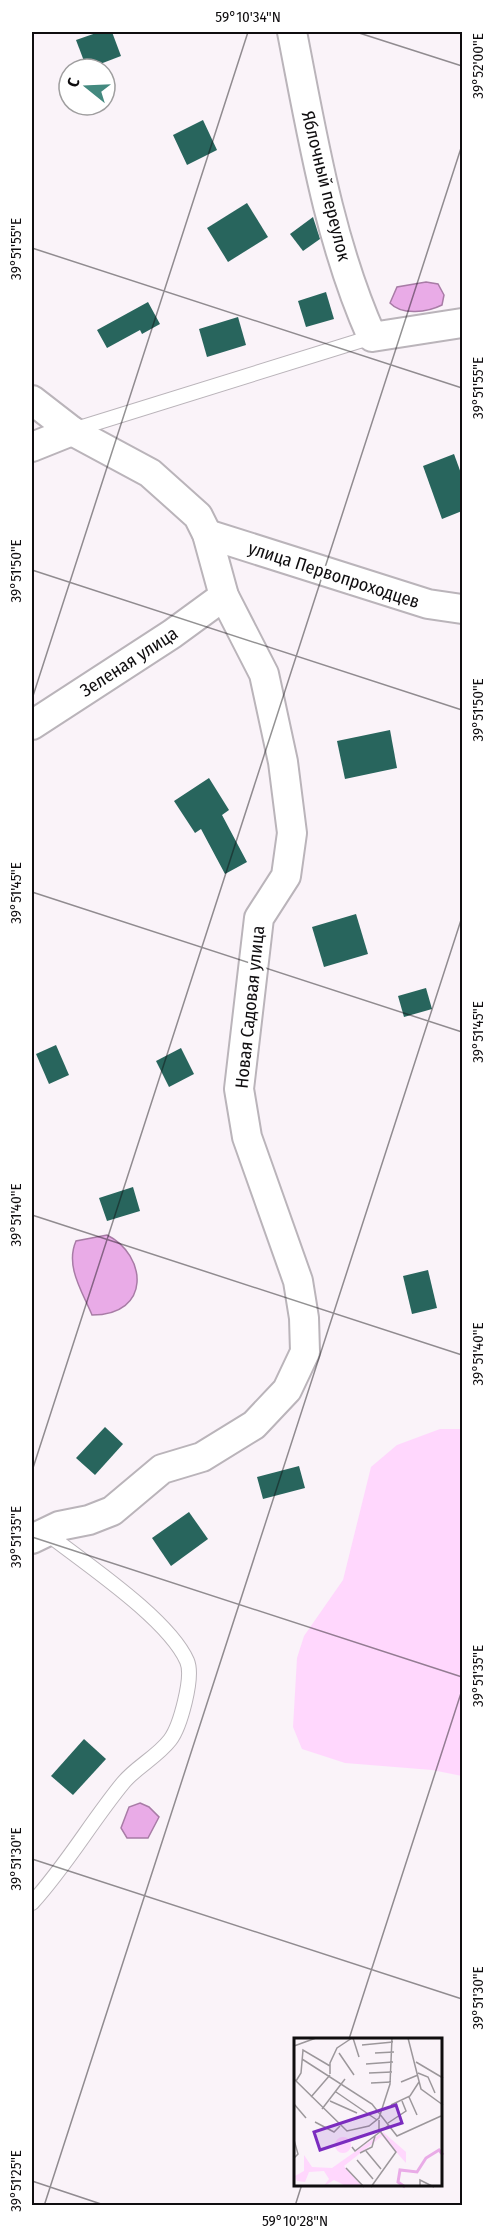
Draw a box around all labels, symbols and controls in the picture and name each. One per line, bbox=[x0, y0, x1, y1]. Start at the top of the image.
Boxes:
text: 59°10'34"N bbox=[215, 8, 281, 26]
text: 39°52'00"E bbox=[469, 33, 487, 99]
north arrow bbox=[57, 57, 117, 117]
text: С bbox=[63, 75, 84, 89]
street label: Яблочный переулок bbox=[297, 109, 355, 264]
text: 39°51'55"E bbox=[7, 218, 25, 280]
text: 39°51'55"E bbox=[469, 357, 487, 419]
street label: улица Первопроходцев bbox=[246, 537, 422, 613]
text: 39°51'50"E bbox=[7, 539, 25, 603]
street label: Зеленая улица bbox=[76, 622, 182, 702]
text: 39°51'50"E bbox=[469, 678, 487, 742]
text: 39°51'45"E bbox=[7, 862, 25, 924]
street label: Новая Садовая улица bbox=[231, 924, 270, 1089]
text: 39°51'45"E bbox=[469, 1001, 487, 1063]
text: 39°51'40"E bbox=[7, 1184, 25, 1247]
text: 39°51'40"E bbox=[469, 1323, 487, 1386]
text: 39°51'35"E bbox=[7, 1506, 25, 1568]
text: 39°51'35"E bbox=[469, 1645, 487, 1707]
text: 39°51'30"E bbox=[7, 1827, 25, 1891]
text: 39°51'30"E bbox=[469, 1966, 487, 2030]
inset map bbox=[294, 2038, 443, 2186]
text: 39°51'25"E bbox=[7, 2150, 25, 2212]
text: 59°10'28"N bbox=[262, 2212, 328, 2230]

